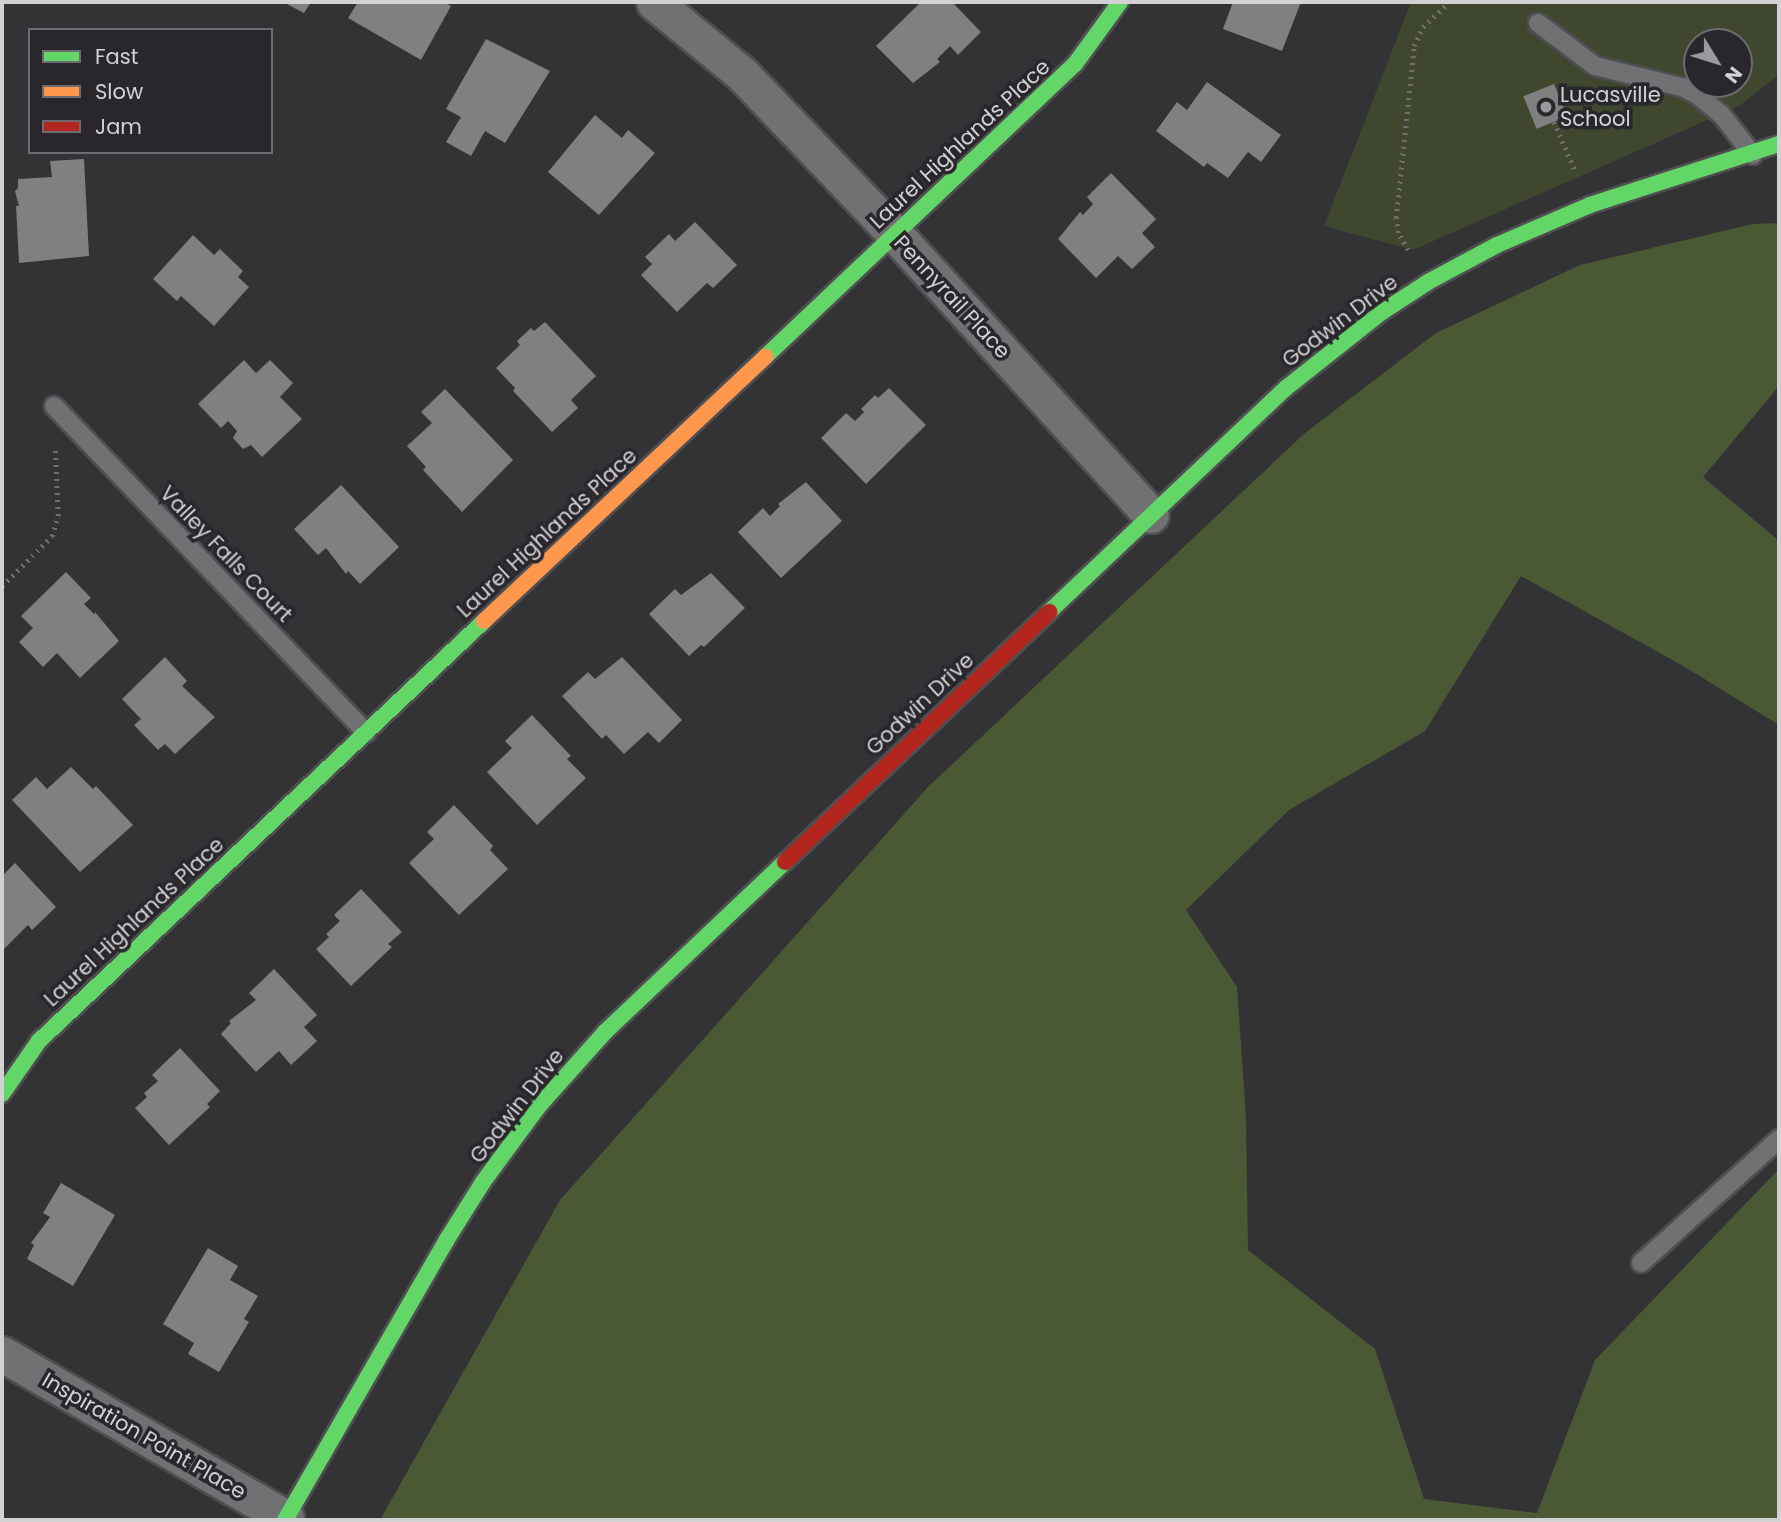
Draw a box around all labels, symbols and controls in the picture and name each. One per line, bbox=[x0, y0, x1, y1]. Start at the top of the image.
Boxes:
legend bbox=[28, 28, 273, 154]
north arrow bbox=[1683, 28, 1753, 98]
text: Fast bbox=[95, 42, 138, 71]
street label: Laurel Highlands Place bbox=[865, 54, 1055, 234]
text: N bbox=[1718, 61, 1748, 89]
text: Slow bbox=[95, 77, 143, 106]
place label: Lucasville School bbox=[1560, 82, 1661, 132]
marker: Lucasville School bbox=[1538, 99, 1554, 115]
text: Jam bbox=[95, 112, 142, 141]
street label: Pennyrail Place bbox=[889, 230, 1015, 364]
street label: Godwin Drive bbox=[1277, 269, 1403, 373]
street label: Laurel Highlands Place bbox=[452, 443, 642, 623]
street label: Valley Falls Court bbox=[155, 481, 297, 627]
street label: Godwin Drive bbox=[861, 648, 979, 760]
street label: Laurel Highlands Place bbox=[39, 832, 229, 1012]
street label: Godwin Drive bbox=[465, 1044, 569, 1168]
street label: Inspiration Point Place bbox=[38, 1367, 250, 1505]

